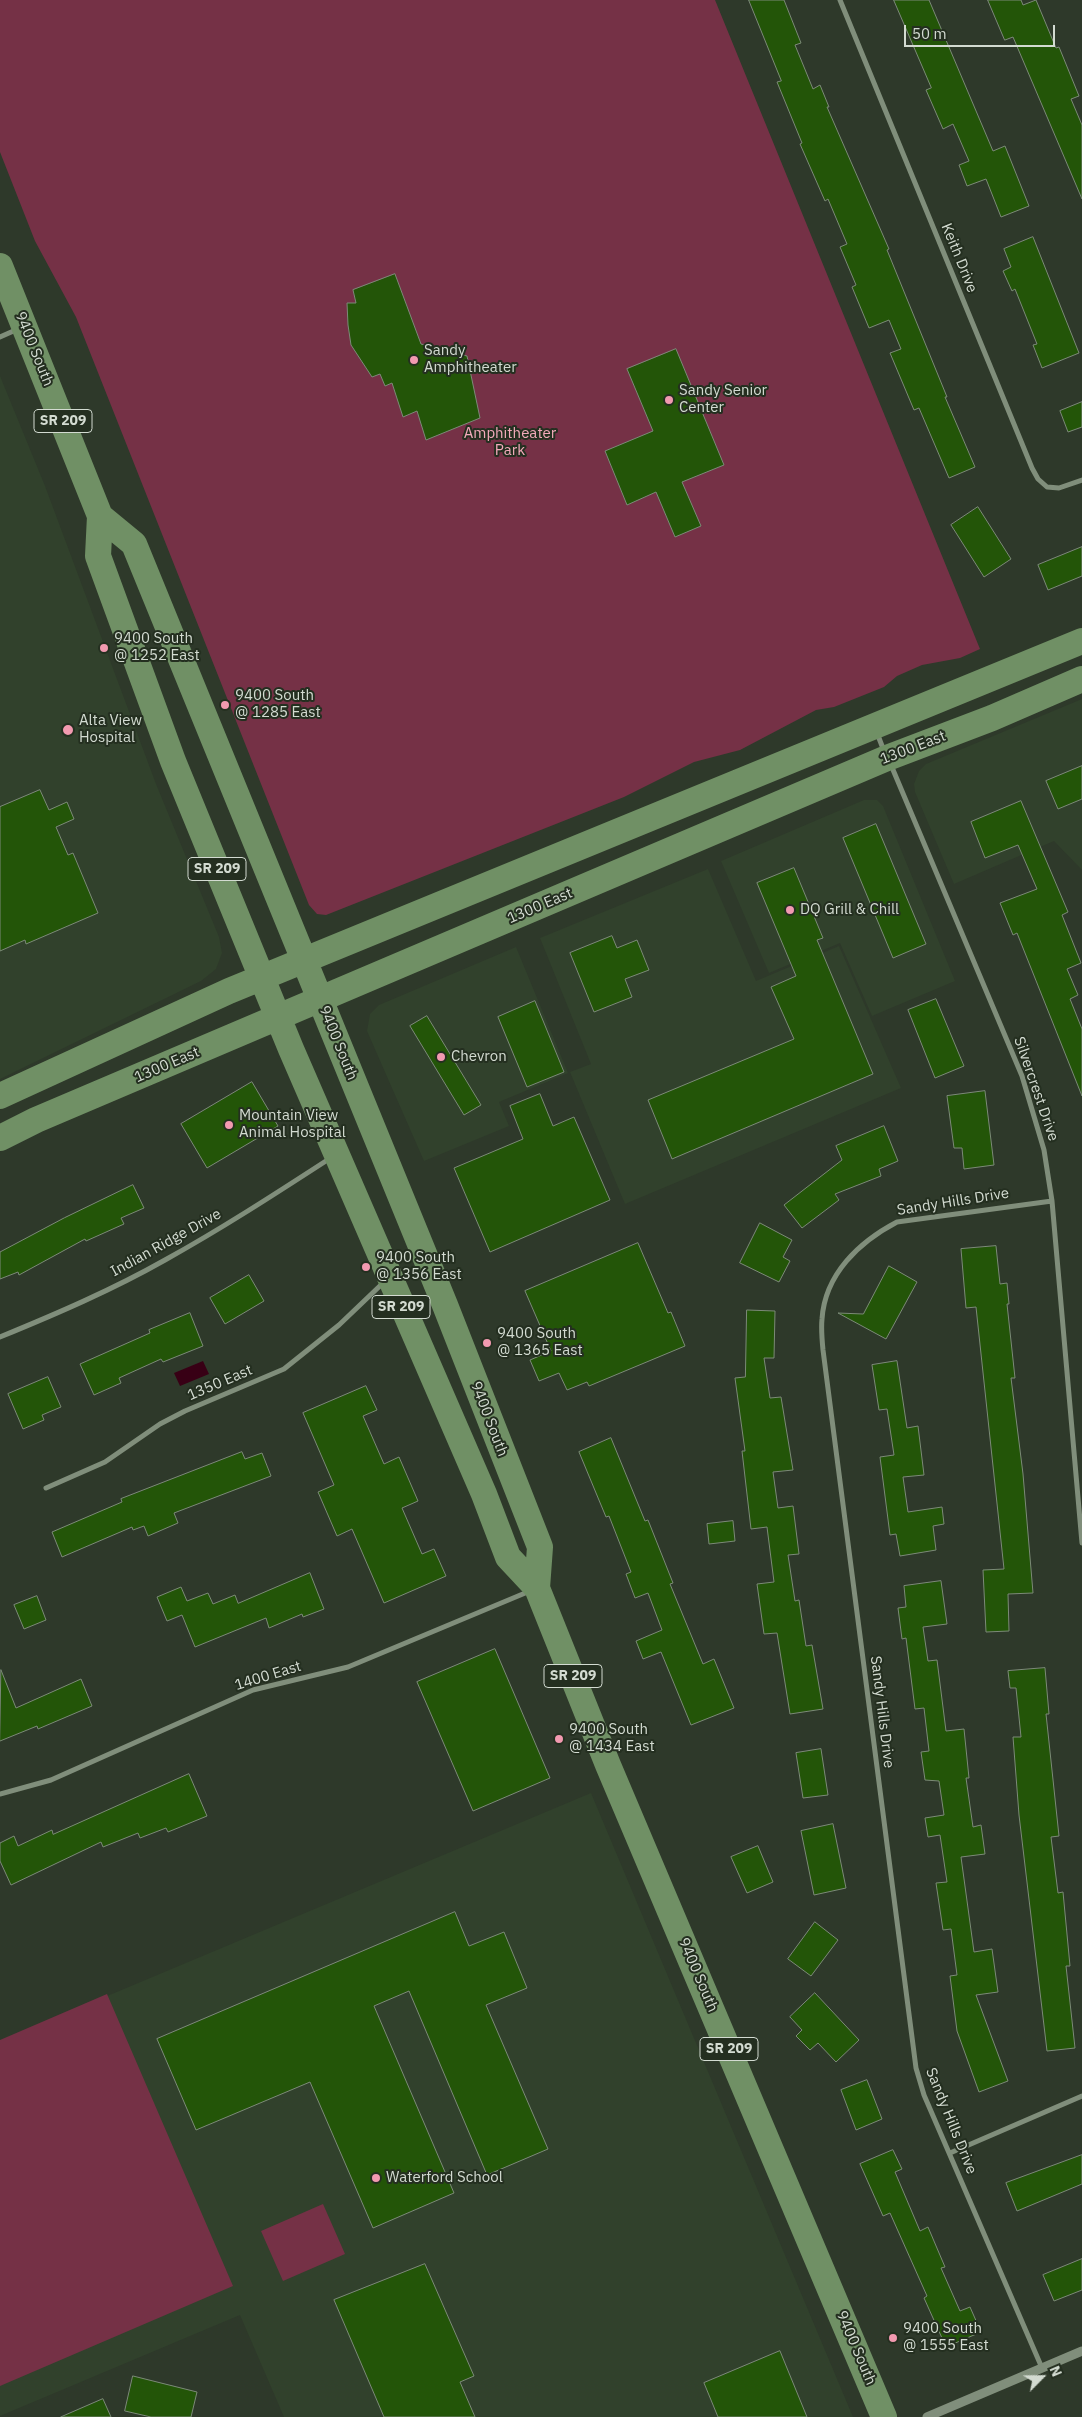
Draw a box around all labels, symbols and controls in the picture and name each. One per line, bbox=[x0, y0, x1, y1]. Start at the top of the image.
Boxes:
scale bar bbox=[907, 15, 1058, 47]
text: 50 m bbox=[912, 24, 947, 43]
street label: Keith Drive bbox=[937, 221, 981, 295]
street label: 9400 South bbox=[11, 309, 57, 389]
place label: Sandy Amphitheater bbox=[424, 342, 517, 377]
marker: Sandy Amphitheater bbox=[408, 354, 420, 366]
place label: Sandy Senior Center bbox=[679, 382, 767, 417]
marker: Sandy Senior Center bbox=[663, 394, 675, 406]
road number: SR 209 bbox=[34, 410, 92, 432]
park label: Amphitheater Park bbox=[464, 425, 556, 460]
place label: 9400 South @ 1252 East bbox=[114, 630, 200, 665]
marker: 9400 South @ 1252 East bbox=[98, 642, 110, 654]
place label: 9400 South @ 1285 East bbox=[235, 687, 321, 722]
marker: 9400 South @ 1285 East bbox=[219, 699, 231, 711]
place label: Alta View Hospital bbox=[79, 712, 142, 747]
marker: Alta View Hospital bbox=[61, 723, 75, 737]
street label: 1300 East bbox=[878, 727, 948, 769]
road number: SR 209 bbox=[188, 858, 246, 881]
street label: 1300 East bbox=[505, 884, 575, 928]
place label: DQ Grill & Chill bbox=[800, 901, 899, 919]
marker: DQ Grill & Chill bbox=[784, 904, 796, 916]
street label: 9400 South bbox=[315, 1003, 361, 1083]
street label: Silvercrest Drive bbox=[1010, 1034, 1062, 1144]
street label: 1300 East bbox=[132, 1043, 202, 1087]
place label: Chevron bbox=[451, 1048, 507, 1066]
marker: Chevron bbox=[435, 1051, 447, 1063]
place label: Mountain View Animal Hospital bbox=[239, 1107, 346, 1142]
marker: Mountain View Animal Hospital bbox=[223, 1119, 235, 1131]
street label: Sandy Hills Drive bbox=[896, 1184, 1010, 1220]
street label: Indian Ridge Drive bbox=[108, 1205, 224, 1281]
place label: 9400 South @ 1356 East bbox=[376, 1249, 462, 1284]
marker: 9400 South @ 1356 East bbox=[360, 1261, 372, 1273]
road number: SR 209 bbox=[372, 1295, 430, 1318]
place label: 9400 South @ 1365 East bbox=[497, 1325, 583, 1360]
marker: 9400 South @ 1365 East bbox=[481, 1337, 493, 1349]
street label: 1350 East bbox=[185, 1361, 255, 1405]
street label: 9400 South bbox=[466, 1379, 512, 1459]
street label: Sandy Hills Drive bbox=[866, 1655, 898, 1769]
street label: 1400 East bbox=[232, 1657, 304, 1695]
road number: SR 209 bbox=[544, 1664, 602, 1688]
place label: 9400 South @ 1434 East bbox=[569, 1721, 655, 1756]
marker: 9400 South @ 1434 East bbox=[553, 1733, 565, 1745]
street label: 9400 South bbox=[674, 1935, 722, 2015]
road number: SR 209 bbox=[700, 2038, 758, 2060]
street label: Sandy Hills Drive bbox=[921, 2065, 981, 2177]
place label: Waterford School bbox=[386, 2169, 503, 2187]
marker: Waterford School bbox=[370, 2172, 382, 2184]
street label: 9400 South bbox=[832, 2308, 880, 2388]
place label: 9400 South @ 1555 East bbox=[903, 2320, 989, 2355]
marker: 9400 South @ 1555 East bbox=[887, 2332, 899, 2344]
north arrow bbox=[1017, 2352, 1067, 2402]
text: N bbox=[1046, 2363, 1066, 2379]

